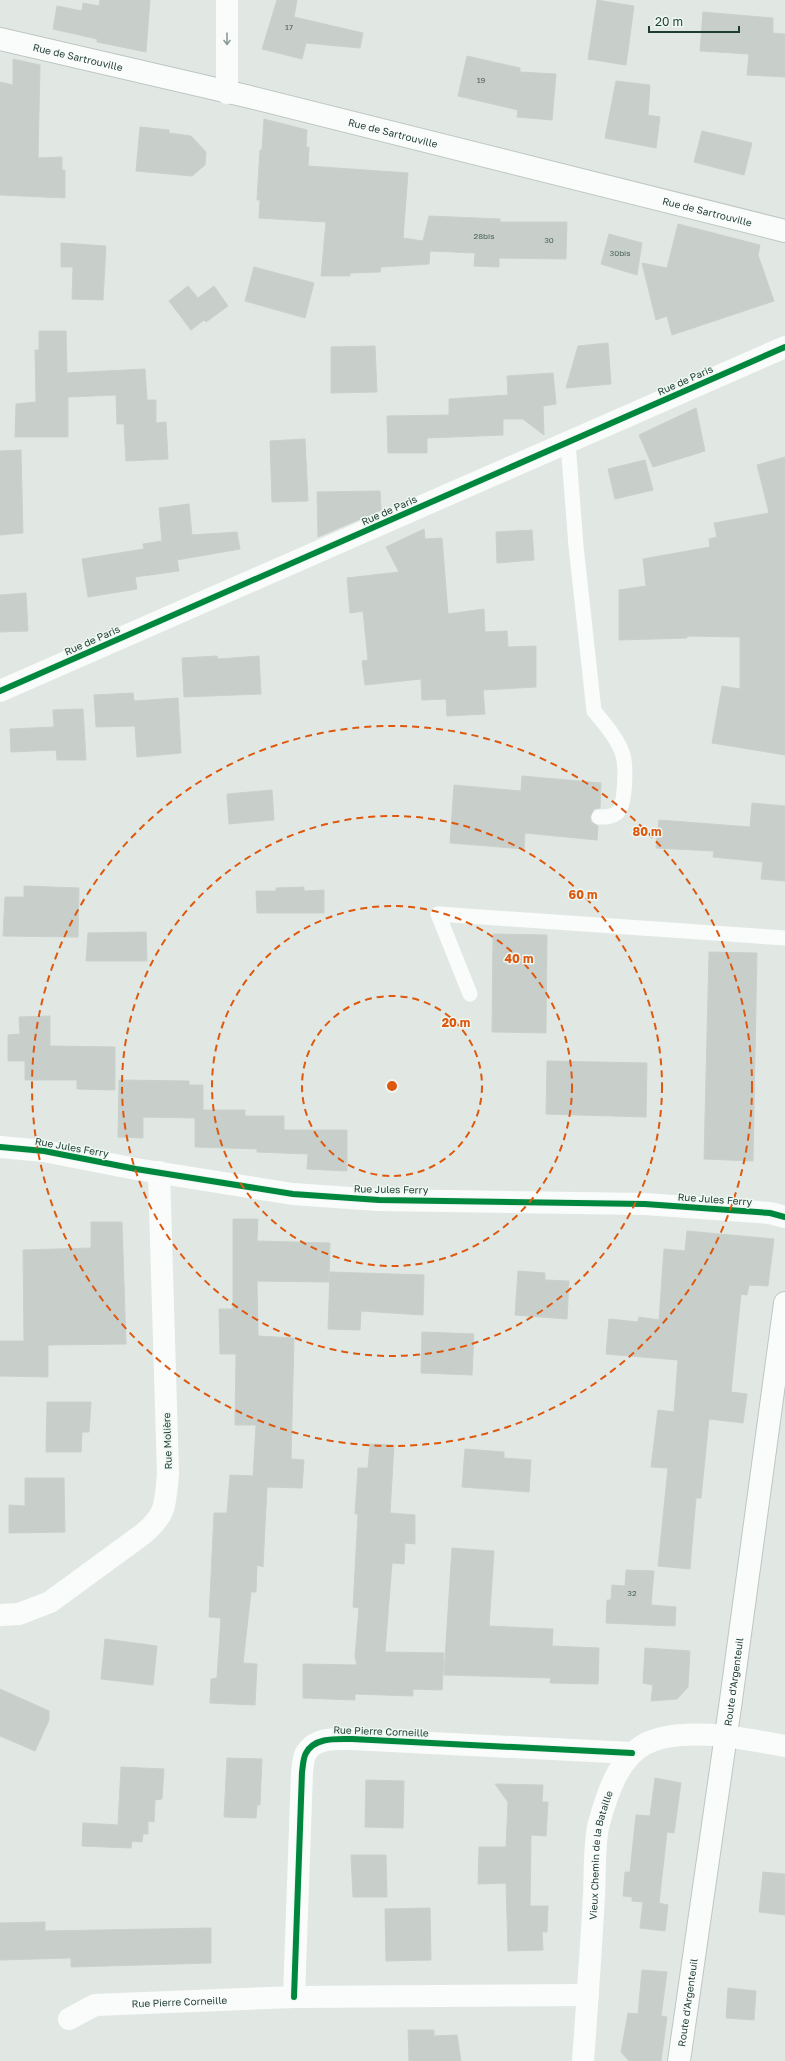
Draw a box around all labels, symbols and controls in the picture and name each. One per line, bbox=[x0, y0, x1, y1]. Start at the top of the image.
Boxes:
scale bar bbox=[649, 8, 739, 34]
text: 20 m bbox=[655, 14, 683, 29]
house number: 17 bbox=[285, 22, 293, 32]
one-way arrow bbox=[223, 32, 231, 45]
street label: Rue de Sartrouville bbox=[32, 41, 124, 73]
house number: 19 bbox=[477, 75, 486, 85]
street label: Rue de Sartrouville bbox=[347, 116, 439, 150]
street label: Rue de Sartrouville bbox=[661, 195, 753, 229]
house number: 28bis bbox=[474, 231, 494, 241]
house number: 30 bbox=[544, 235, 554, 245]
house number: 30bis bbox=[610, 248, 630, 258]
street label: Rue de Paris bbox=[655, 362, 715, 398]
street label: Rue de Paris bbox=[359, 492, 419, 528]
street label: Rue de Paris bbox=[62, 622, 122, 658]
text: 80 m bbox=[633, 824, 661, 839]
text: 60 m bbox=[569, 887, 597, 902]
text: 40 m bbox=[505, 951, 533, 966]
text: 20 m bbox=[442, 1015, 470, 1030]
centre of rings bbox=[385, 1079, 399, 1093]
street label: Rue Jules Ferry bbox=[34, 1135, 110, 1159]
street label: Rue Jules Ferry bbox=[354, 1182, 429, 1196]
street label: Rue Jules Ferry bbox=[677, 1190, 753, 1208]
street label: Rue Molière bbox=[160, 1412, 174, 1470]
house number: 32 bbox=[627, 1588, 637, 1598]
street label: Route d'Argenteuil bbox=[721, 1637, 745, 1727]
street label: Rue Pierre Corneille bbox=[333, 1723, 429, 1739]
street label: Vieux Chemin de la Bataille bbox=[587, 1789, 615, 1920]
street label: Route d'Argenteuil bbox=[675, 1958, 700, 2047]
street label: Rue Pierre Corneille bbox=[131, 1994, 228, 2010]

